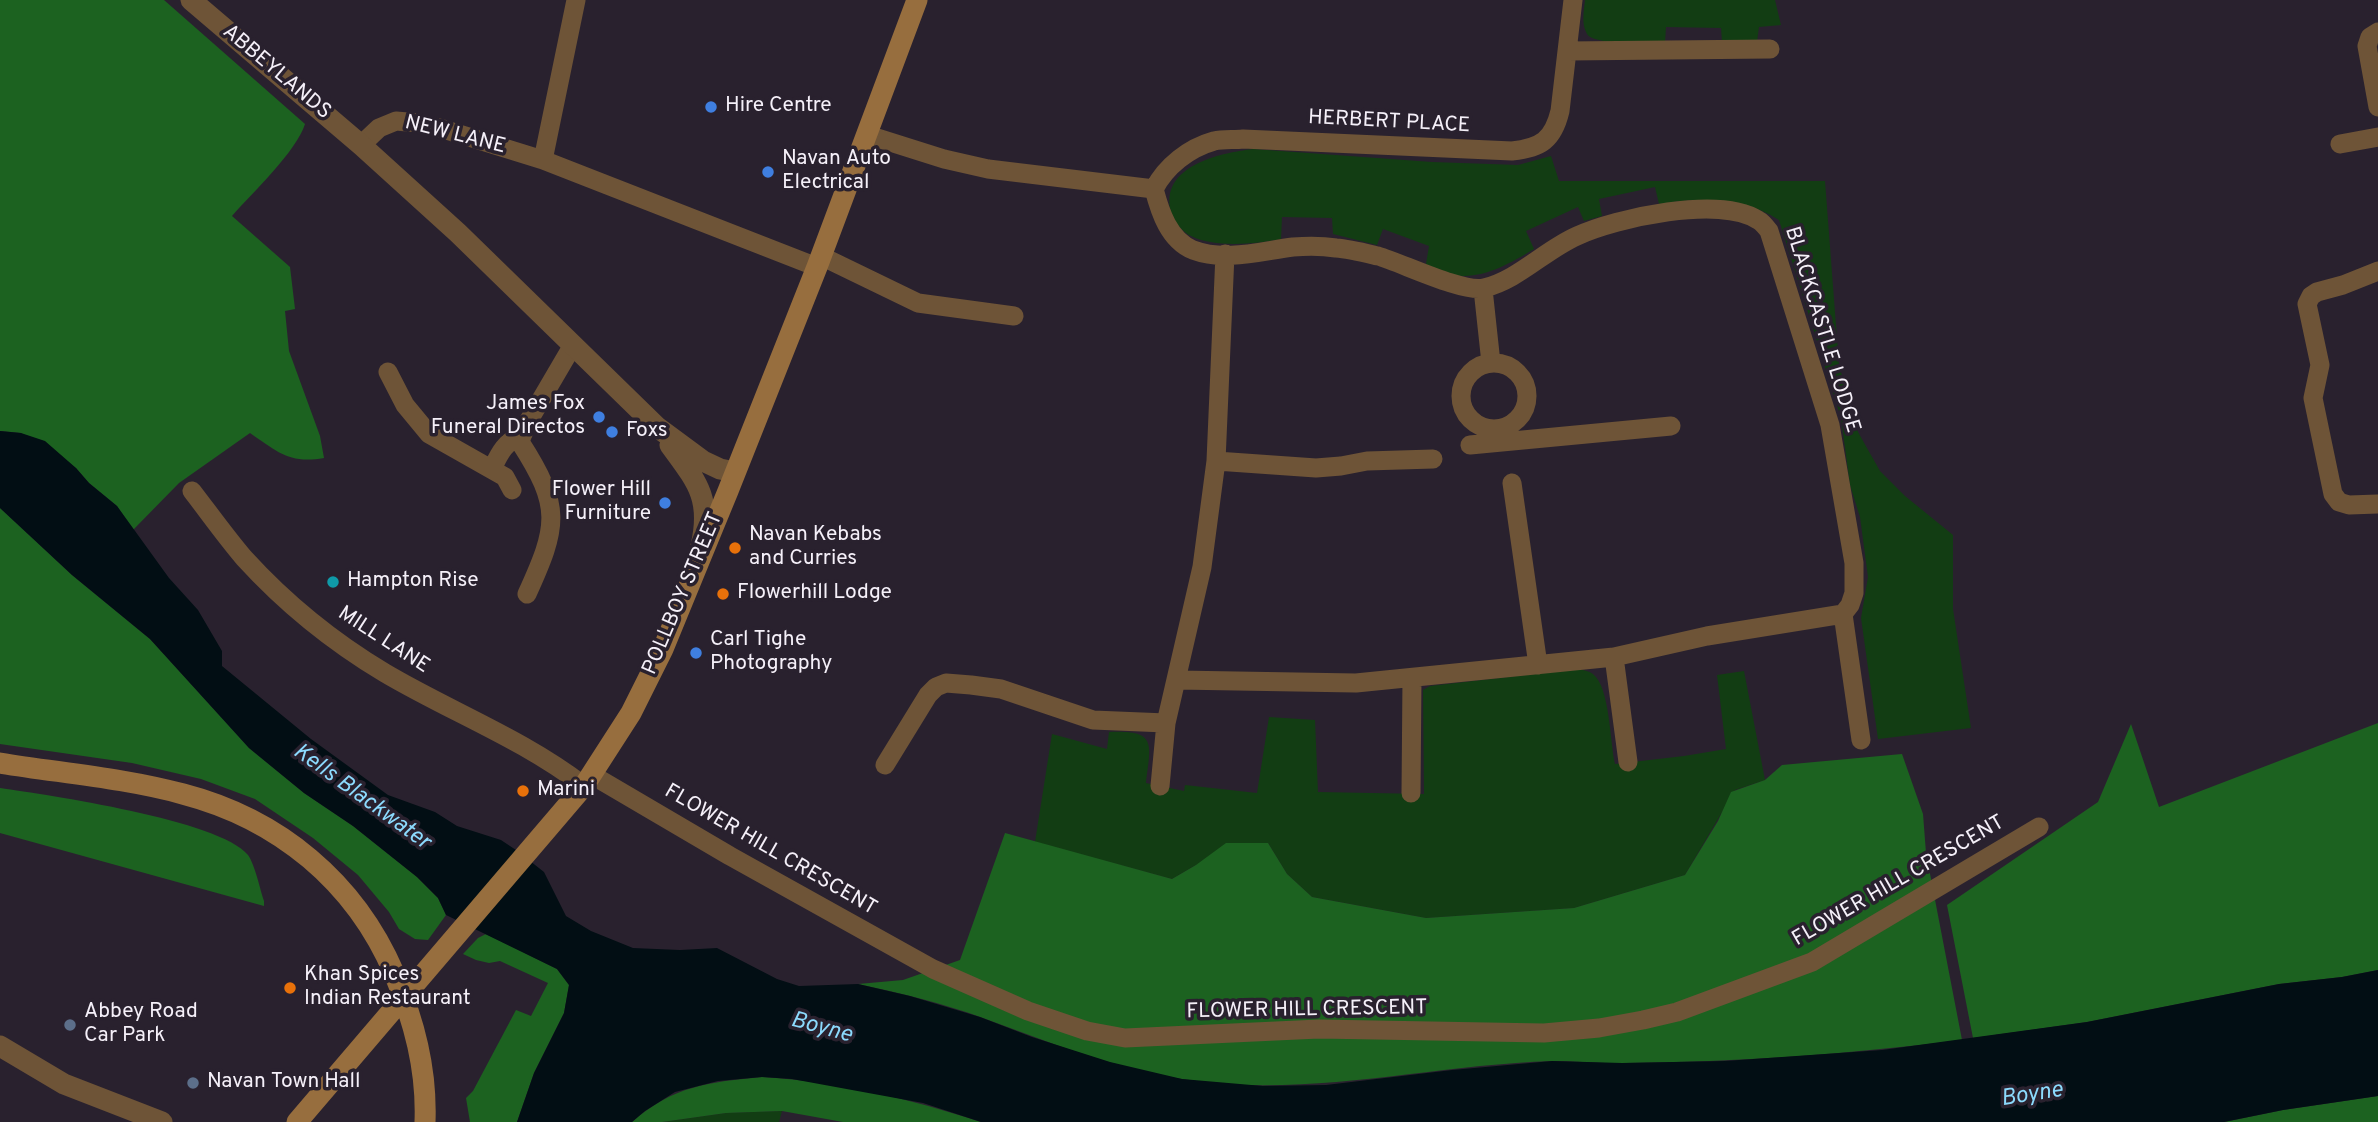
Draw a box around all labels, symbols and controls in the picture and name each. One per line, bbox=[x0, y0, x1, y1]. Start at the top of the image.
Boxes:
street label: ABBEYLANDS bbox=[217, 20, 335, 126]
place label: Hire Centre bbox=[725, 94, 832, 120]
marker: Hire Centre bbox=[703, 99, 719, 115]
street label: HERBERT PLACE bbox=[1307, 106, 1471, 140]
street label: NEW LANE bbox=[402, 111, 508, 161]
place label: Navan Auto Electrical bbox=[782, 147, 891, 197]
marker: Navan Auto Electrical bbox=[760, 164, 776, 180]
street label: BLACKCASTLE LODGE bbox=[1778, 224, 1864, 436]
place label: James Fox Funeral Directos bbox=[431, 392, 585, 442]
marker: James Fox Funeral Directos bbox=[591, 409, 607, 425]
place label: Foxs bbox=[626, 419, 668, 445]
marker: Foxs bbox=[604, 424, 620, 440]
place label: Flower Hill Furniture bbox=[552, 478, 651, 528]
marker: Flower Hill Furniture bbox=[657, 495, 673, 511]
street label: POLLBOY STREET bbox=[638, 509, 730, 679]
place label: Navan Kebabs and Curries bbox=[749, 523, 882, 573]
marker: Navan Kebabs and Curries bbox=[727, 540, 743, 556]
place label: Hampton Rise bbox=[347, 569, 478, 595]
marker: Hampton Rise bbox=[325, 574, 341, 590]
place label: Flowerhill Lodge bbox=[737, 581, 892, 607]
marker: Flowerhill Lodge bbox=[715, 586, 731, 602]
street label: MILL LANE bbox=[332, 602, 434, 680]
place label: Carl Tighe Photography bbox=[710, 628, 832, 678]
marker: Carl Tighe Photography bbox=[688, 645, 704, 661]
water label: Kells Blackwater bbox=[287, 739, 435, 857]
place label: Marini bbox=[537, 778, 595, 804]
street label: FLOWER HILL CRESCENT bbox=[659, 780, 881, 922]
marker: Marini bbox=[515, 783, 531, 799]
street label: FLOWER HILL CRESCENT bbox=[1788, 811, 2010, 953]
place label: Khan Spices Indian Restaurant bbox=[304, 963, 471, 1013]
marker: Khan Spices Indian Restaurant bbox=[282, 980, 298, 996]
street label: FLOWER HILL CRESCENT bbox=[1186, 996, 1428, 1026]
place label: Abbey Road Car Park bbox=[84, 1000, 198, 1050]
water label: Boyne bbox=[787, 1008, 855, 1050]
marker: Abbey Road Car Park bbox=[62, 1017, 78, 1033]
place label: Navan Town Hall bbox=[207, 1070, 360, 1096]
marker: Navan Town Hall bbox=[185, 1075, 201, 1091]
water label: Boyne bbox=[1999, 1077, 2065, 1115]

